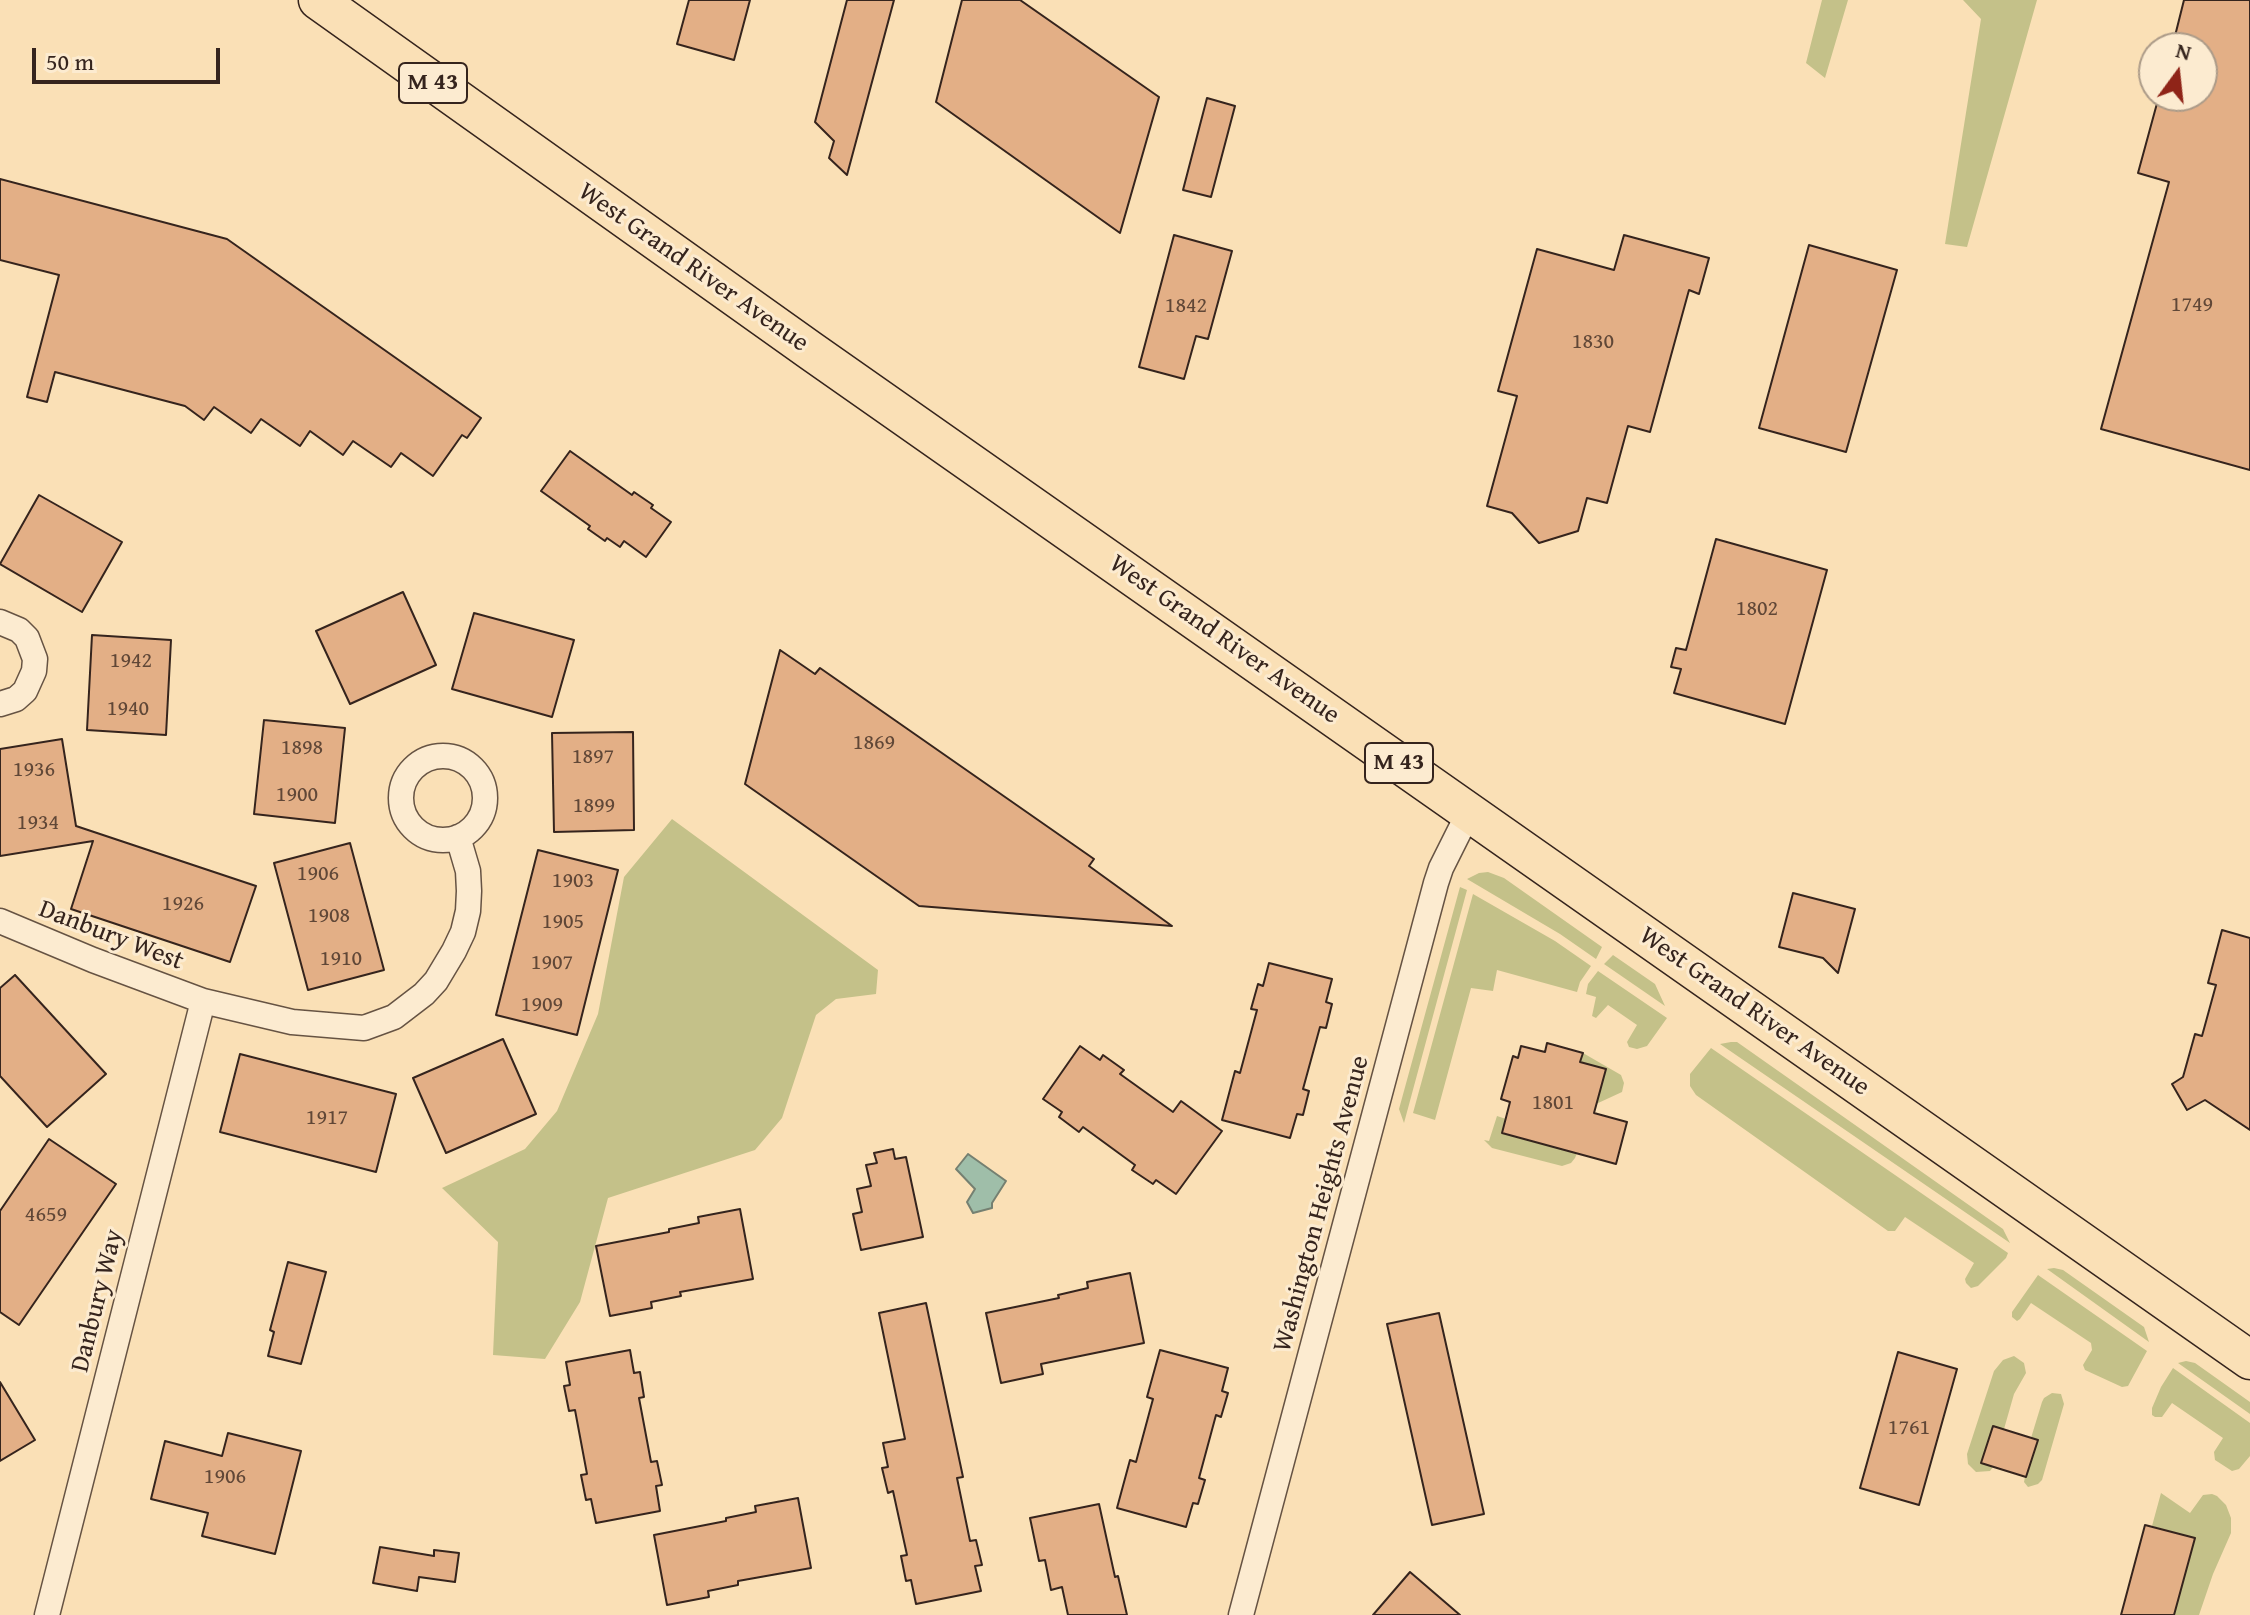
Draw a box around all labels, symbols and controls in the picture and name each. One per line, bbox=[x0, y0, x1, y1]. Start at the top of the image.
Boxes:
scale bar bbox=[36, 32, 224, 82]
north arrow bbox=[2138, 32, 2218, 112]
text: N bbox=[2172, 33, 2195, 68]
text: 50 m bbox=[46, 44, 94, 79]
road number: M 43 bbox=[399, 63, 467, 103]
street label: West Grand River Avenue bbox=[572, 177, 814, 359]
house number: 1749 bbox=[2171, 292, 2213, 318]
house number: 1842 bbox=[1165, 293, 1207, 319]
house number: 1830 bbox=[1572, 329, 1614, 355]
street label: West Grand River Avenue bbox=[1103, 549, 1345, 731]
house number: 1802 bbox=[1736, 596, 1778, 622]
house number: 1942 bbox=[110, 648, 152, 674]
house number: 1940 bbox=[107, 696, 149, 722]
house number: 1869 bbox=[853, 730, 895, 756]
house number: 1898 bbox=[281, 735, 323, 761]
road number: M 43 bbox=[1365, 743, 1433, 783]
house number: 1897 bbox=[572, 744, 614, 770]
house number: 1936 bbox=[13, 757, 55, 783]
house number: 1900 bbox=[276, 782, 318, 808]
house number: 1899 bbox=[573, 793, 615, 819]
house number: 1934 bbox=[17, 810, 59, 836]
house number: 1906 bbox=[297, 861, 339, 887]
house number: 1903 bbox=[552, 868, 594, 894]
house number: 1926 bbox=[162, 891, 204, 917]
street label: Danbury West bbox=[34, 894, 188, 978]
house number: 1908 bbox=[308, 903, 350, 929]
house number: 1905 bbox=[542, 909, 584, 935]
street label: West Grand River Avenue bbox=[1633, 921, 1875, 1103]
house number: 1910 bbox=[320, 946, 362, 972]
house number: 1907 bbox=[531, 950, 573, 976]
house number: 1909 bbox=[521, 992, 563, 1018]
street label: Washington Heights Avenue bbox=[1267, 1053, 1377, 1355]
house number: 1801 bbox=[1532, 1090, 1574, 1116]
house number: 1917 bbox=[306, 1105, 348, 1131]
house number: 4659 bbox=[25, 1202, 67, 1228]
street label: Danbury Way bbox=[65, 1226, 131, 1376]
house number: 1761 bbox=[1888, 1415, 1930, 1441]
house number: 1906 bbox=[204, 1464, 246, 1490]

